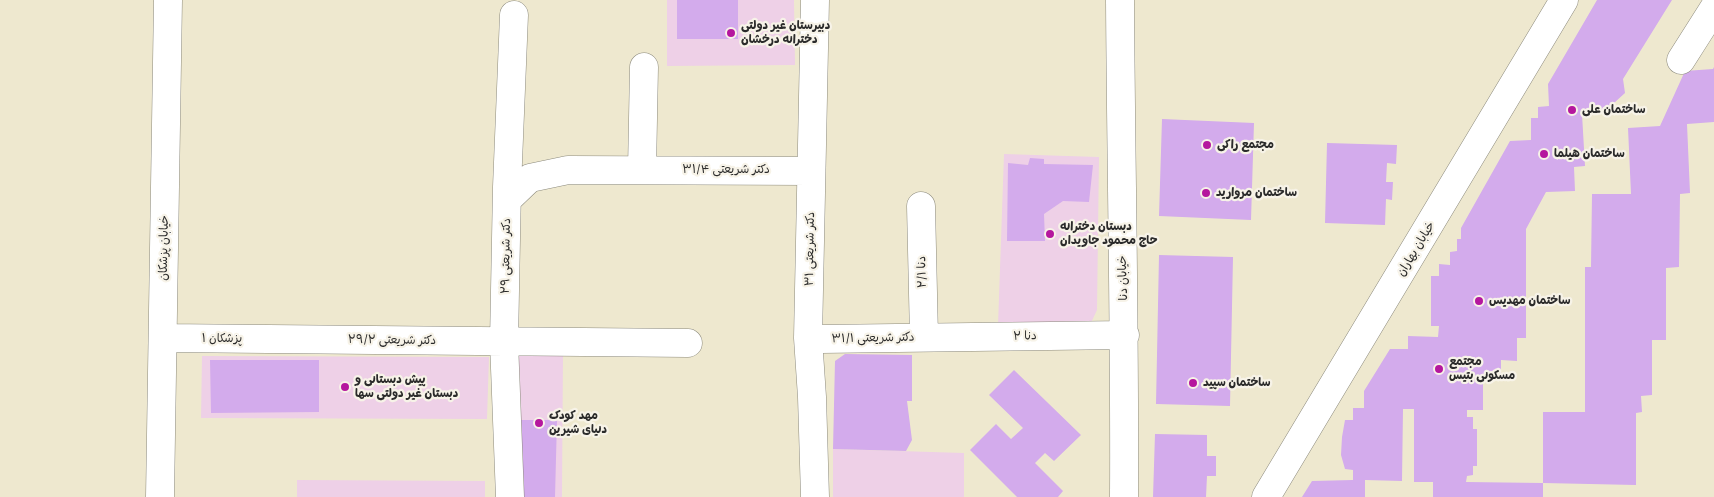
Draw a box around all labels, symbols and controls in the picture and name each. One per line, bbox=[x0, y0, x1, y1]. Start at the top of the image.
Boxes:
place label: دبیرستان غیر دولتی دخترانه درخشان bbox=[741, 19, 830, 47]
marker: دبیرستان غیر دولتی دخترانه درخشان bbox=[725, 27, 737, 39]
place label: ساختمان علی bbox=[1582, 103, 1646, 117]
marker: ساختمان علی bbox=[1566, 104, 1578, 116]
place label: مجتمع راکی bbox=[1217, 138, 1274, 152]
marker: مجتمع راکی bbox=[1201, 139, 1213, 151]
place label: ساختمان هیلما bbox=[1554, 147, 1625, 161]
marker: ساختمان هیلما bbox=[1538, 148, 1550, 160]
street label: ۳۱/۴ دکتر شریعتی bbox=[682, 163, 770, 177]
place label: ساختمان مروارید bbox=[1216, 186, 1297, 200]
marker: ساختمان مروارید bbox=[1200, 187, 1212, 199]
street label: ۳۱ دکتر شریعتی bbox=[802, 212, 818, 286]
street label: خیابان پزشکان bbox=[156, 215, 172, 281]
street label: ۲۹ دکتر شریعتی bbox=[498, 218, 514, 294]
street label: خیابان بهاران bbox=[1394, 219, 1438, 279]
place label: دبستان دخترانه حاج محمود جاویدان bbox=[1060, 220, 1158, 248]
marker: دبستان دخترانه حاج محمود جاویدان bbox=[1044, 228, 1056, 240]
street label: خیابان دنا bbox=[1115, 255, 1131, 301]
street label: ۲/۱ دنا bbox=[915, 256, 929, 288]
place label: ساختمان مهدیس bbox=[1489, 294, 1571, 308]
marker: ساختمان مهدیس bbox=[1473, 295, 1485, 307]
street label: ۲ دنا bbox=[1013, 329, 1037, 343]
street label: ۳۱/۱ دکتر شریعتی bbox=[831, 330, 915, 346]
street label: ۱ پزشکان bbox=[202, 332, 242, 346]
street label: ۲۹/۲ دکتر شریعتی bbox=[348, 332, 436, 348]
place label: مجتمع مسکونی بتیس bbox=[1449, 355, 1515, 383]
marker: مجتمع مسکونی بتیس bbox=[1433, 363, 1445, 375]
place label: پیش دبستانی و دبستان غیر دولتی سها bbox=[355, 373, 458, 401]
place label: ساختمان سپید bbox=[1203, 376, 1271, 390]
marker: ساختمان سپید bbox=[1187, 377, 1199, 389]
marker: پیش دبستانی و دبستان غیر دولتی سها bbox=[339, 381, 351, 393]
place label: مهد کودک دنیای شیرین bbox=[549, 409, 607, 437]
marker: مهد کودک دنیای شیرین bbox=[533, 417, 545, 429]

